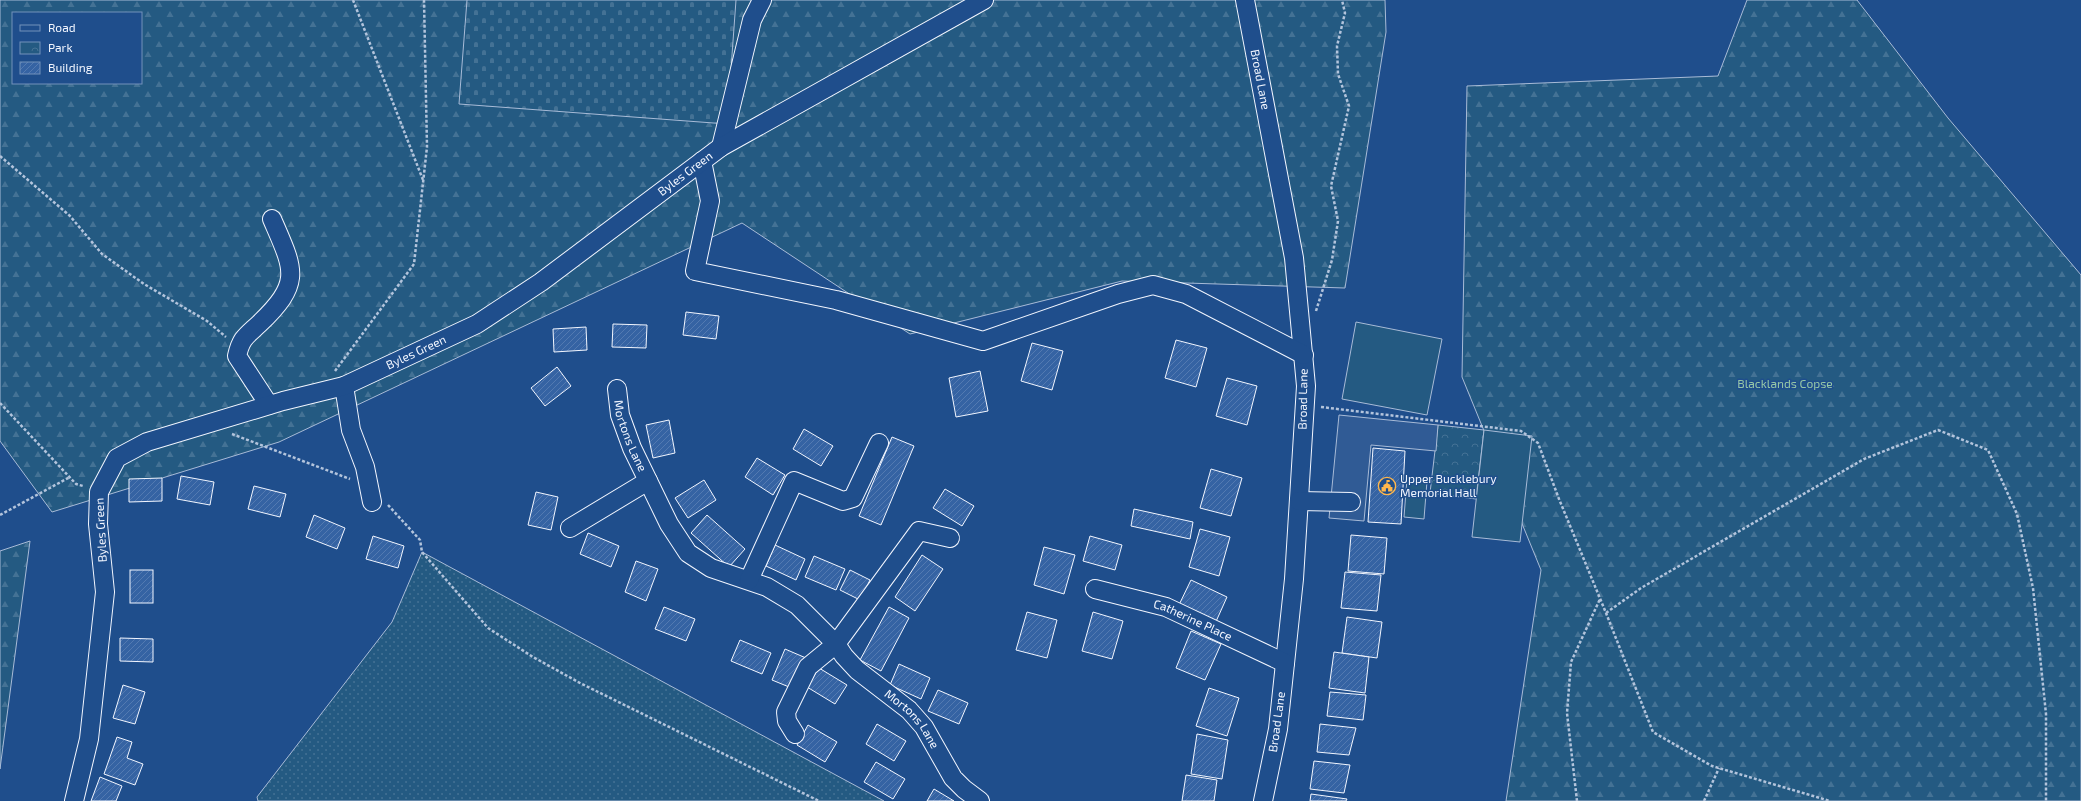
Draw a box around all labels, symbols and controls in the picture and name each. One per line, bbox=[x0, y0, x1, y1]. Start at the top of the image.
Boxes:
legend bbox=[12, 12, 142, 84]
text: Road bbox=[48, 20, 76, 34]
text: Park bbox=[48, 40, 73, 54]
street label: Broad Lane bbox=[1248, 48, 1274, 111]
text: Building bbox=[48, 60, 93, 74]
street label: Byles Green bbox=[655, 148, 715, 198]
street label: Byles Green bbox=[383, 331, 448, 371]
street label: Broad Lane bbox=[1294, 368, 1310, 430]
park label: Blacklands Copse bbox=[1737, 376, 1833, 390]
street label: Mortons Lane bbox=[612, 399, 650, 474]
place label: Upper Bucklebury Memorial Hall bbox=[1400, 471, 1497, 499]
public building icon: Upper Bucklebury Memorial Hall bbox=[1377, 476, 1397, 496]
street label: Byles Green bbox=[91, 497, 109, 563]
street label: Catherine Place bbox=[1152, 596, 1235, 643]
street label: Mortons Lane bbox=[882, 686, 943, 751]
street label: Broad Lane bbox=[1265, 691, 1287, 753]

